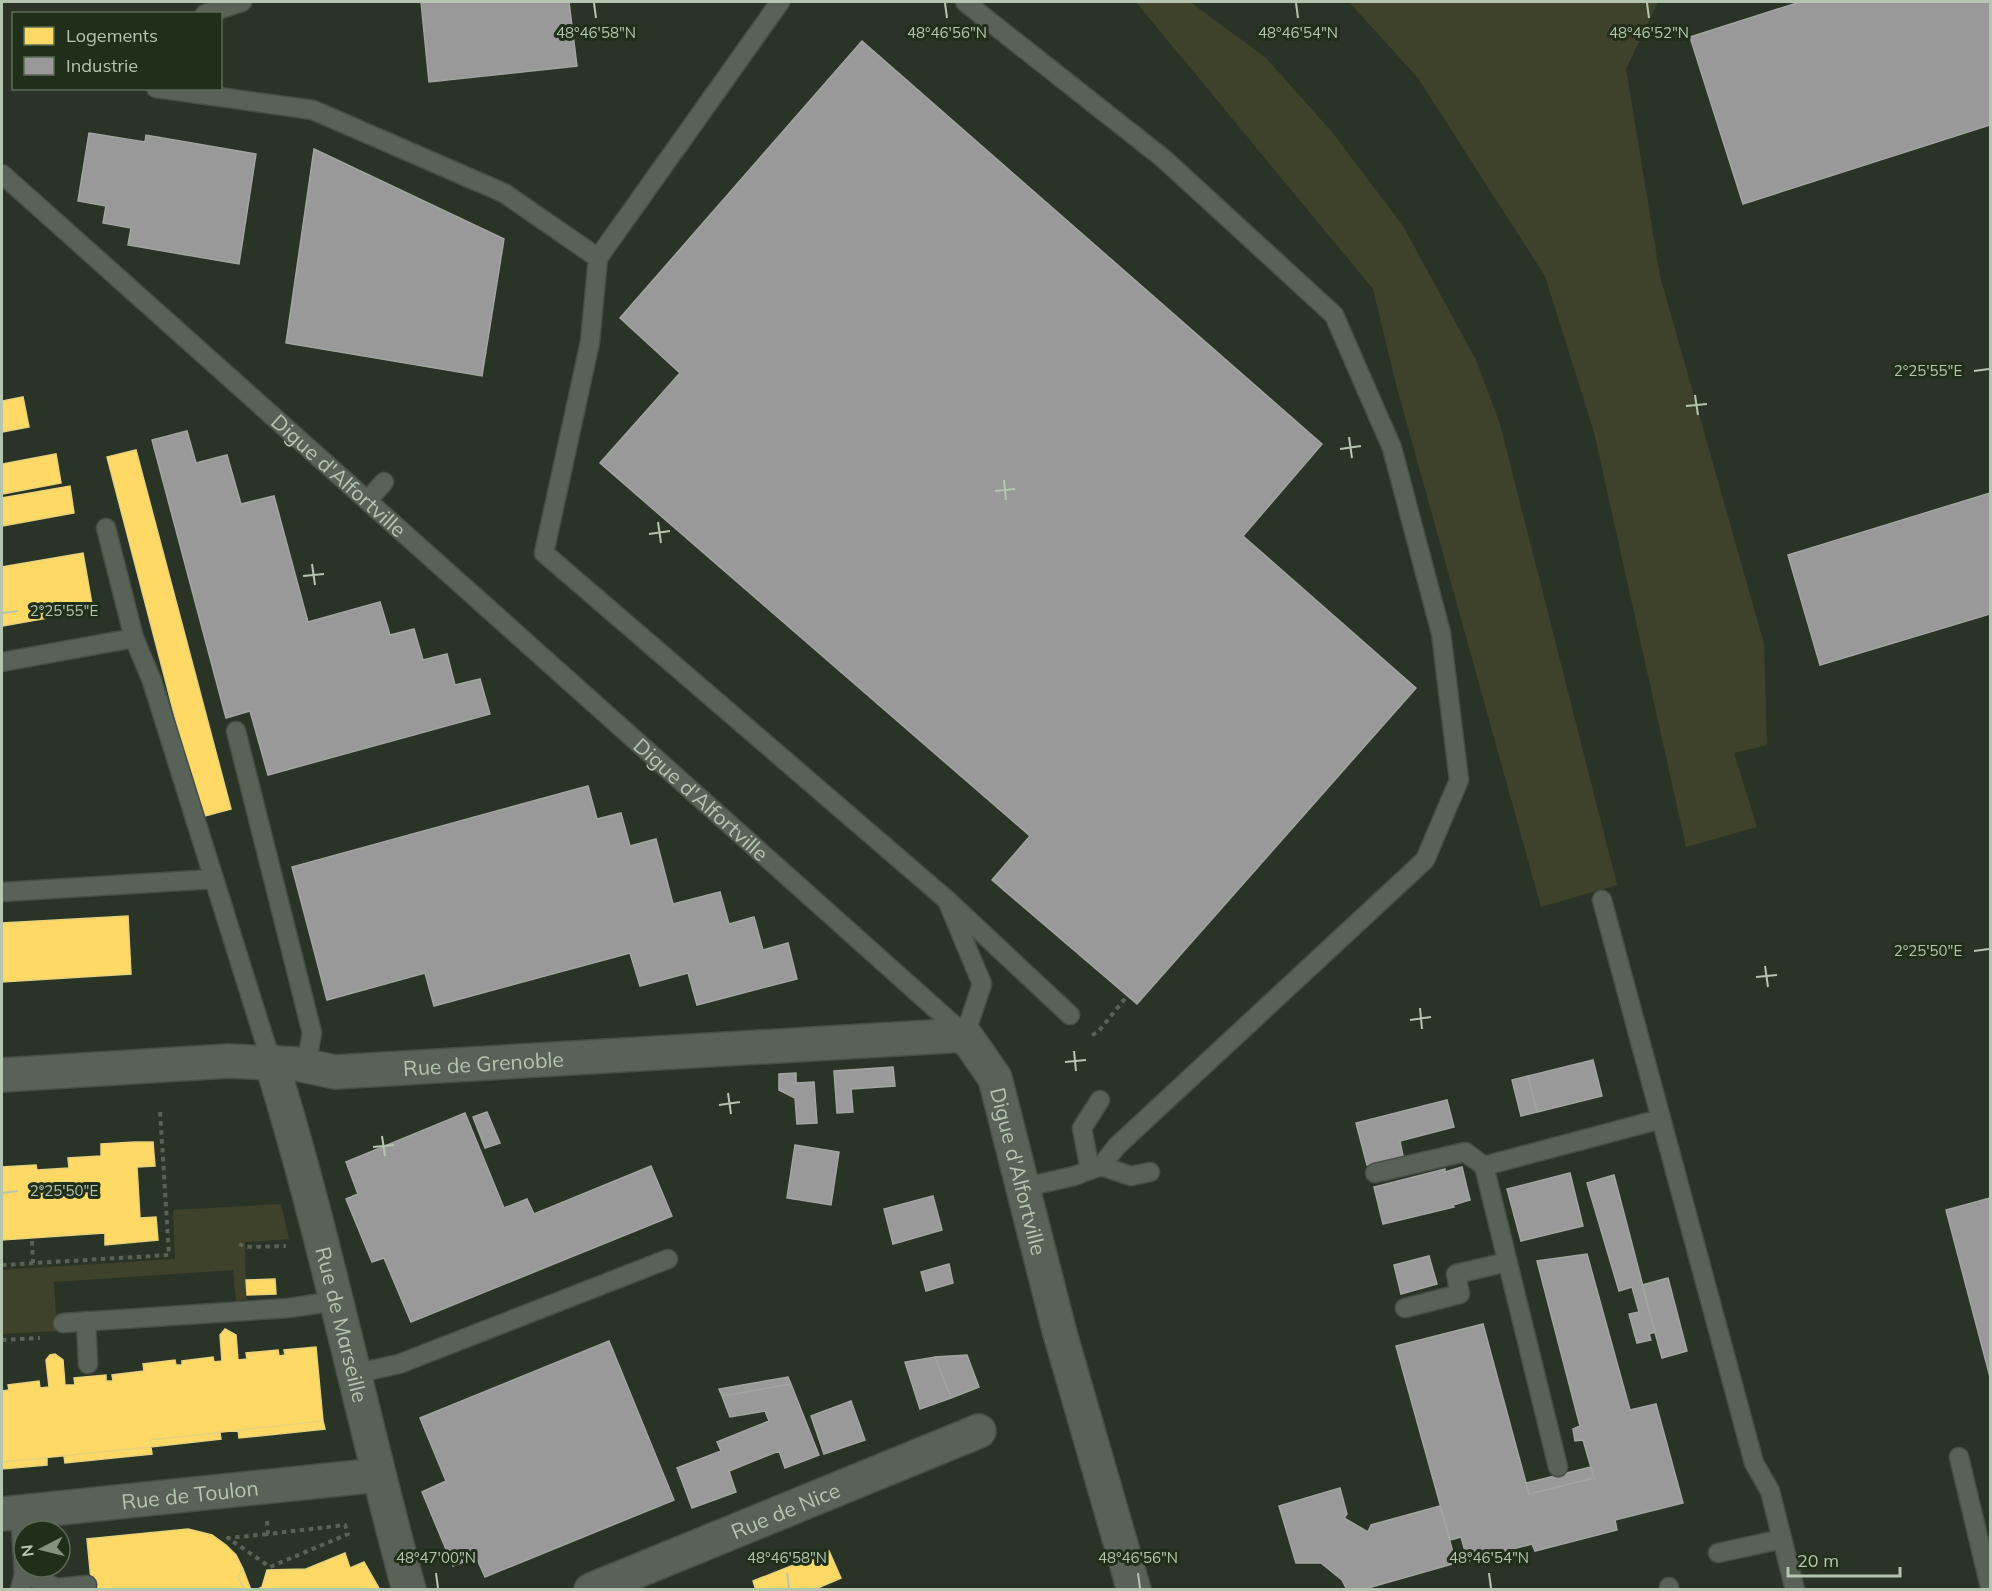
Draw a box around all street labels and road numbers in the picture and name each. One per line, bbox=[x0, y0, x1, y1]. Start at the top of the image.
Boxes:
street label: Digue d'Alfortville bbox=[266, 408, 412, 542]
street label: Digue d'Alfortville bbox=[628, 732, 774, 866]
street label: Rue de Grenoble bbox=[402, 1046, 564, 1081]
street label: Digue d'Alfortville bbox=[985, 1085, 1052, 1258]
street label: Rue de Marseille bbox=[310, 1244, 374, 1405]
street label: Rue de Toulon bbox=[120, 1474, 260, 1515]
street label: Rue de Nice bbox=[727, 1476, 844, 1544]

